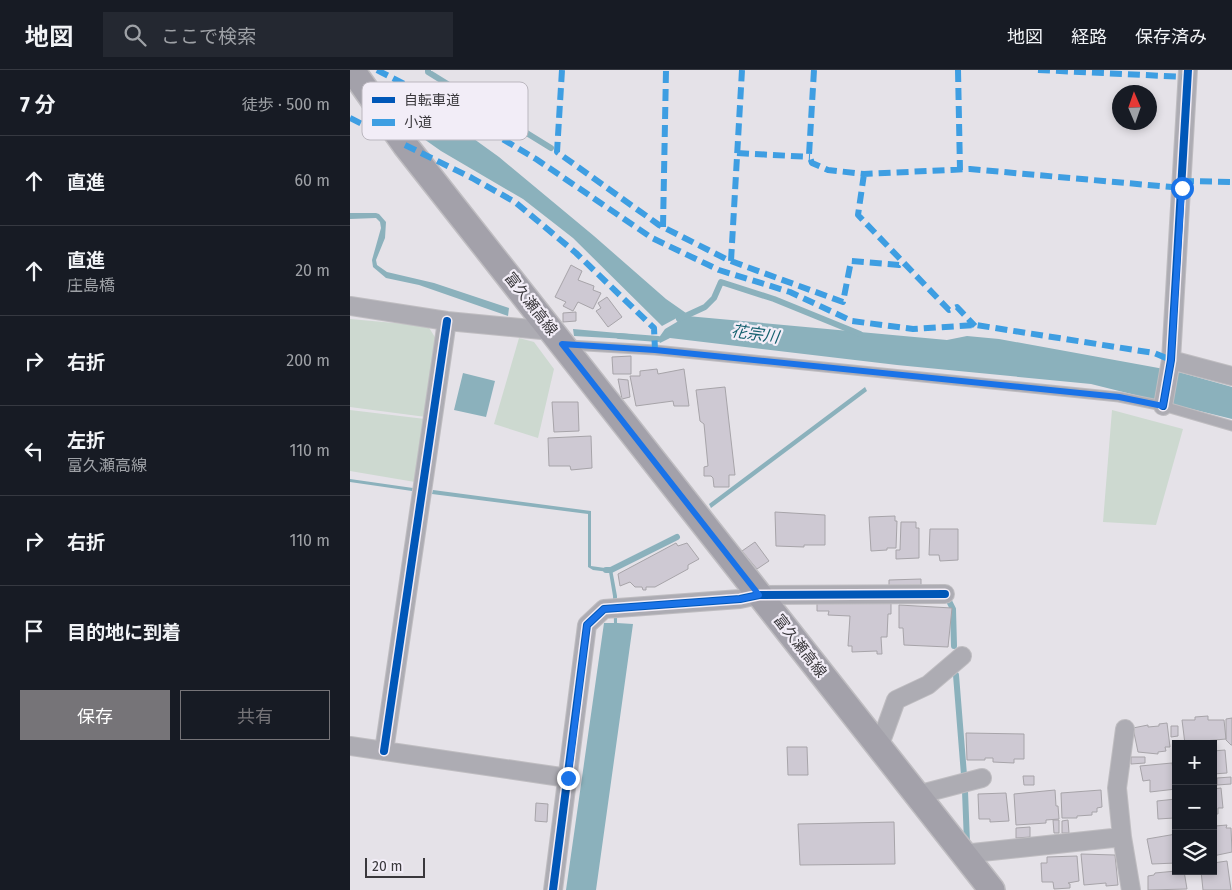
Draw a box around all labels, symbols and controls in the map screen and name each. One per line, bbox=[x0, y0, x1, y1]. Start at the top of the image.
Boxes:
search box bbox=[103, 12, 453, 57]
icon: search bbox=[121, 21, 149, 49]
text: 地図 bbox=[25, 23, 73, 51]
text: ここで検索 bbox=[161, 25, 256, 48]
text: 地図 bbox=[1007, 26, 1043, 48]
text: 経路 bbox=[1071, 26, 1107, 48]
text: 保存済み bbox=[1135, 26, 1207, 48]
legend bbox=[362, 82, 528, 140]
north arrow bbox=[1112, 85, 1157, 130]
text: 7 分 bbox=[20, 92, 56, 118]
text: 自転車道 bbox=[404, 92, 460, 109]
text: 徒歩 · 500 m bbox=[242, 95, 330, 114]
text: 小道 bbox=[404, 114, 432, 131]
icon: ahead bbox=[20, 167, 48, 195]
text: 直進 bbox=[67, 171, 105, 194]
text: 60 m bbox=[295, 171, 330, 190]
route start bbox=[1171, 177, 1194, 200]
text: 直進 bbox=[67, 249, 105, 272]
icon: ahead bbox=[20, 257, 48, 285]
text: 20 m bbox=[295, 261, 330, 280]
street label: 富久瀬高線 bbox=[501, 269, 561, 339]
text: 庄島橋 bbox=[67, 276, 115, 295]
water label: 花宗川 bbox=[730, 321, 782, 347]
icon: right bbox=[20, 347, 48, 375]
text: 右折 bbox=[67, 351, 105, 374]
text: 200 m bbox=[286, 351, 330, 370]
text: 左折 bbox=[67, 429, 105, 452]
icon: left bbox=[20, 437, 48, 465]
text: 110 m bbox=[289, 441, 330, 460]
text: 富久瀬高線 bbox=[67, 456, 147, 475]
icon: right bbox=[20, 527, 48, 555]
text: 右折 bbox=[67, 531, 105, 554]
text: 110 m bbox=[289, 531, 330, 550]
street label: 富久瀬高線 bbox=[770, 611, 830, 681]
icon: arrive bbox=[20, 617, 48, 645]
text: 目的地に到着 bbox=[67, 621, 181, 644]
button: 保存 bbox=[20, 690, 170, 740]
button: 共有 bbox=[180, 690, 330, 740]
map controls bbox=[1172, 740, 1217, 875]
button: + bbox=[1172, 740, 1217, 785]
route end bbox=[557, 767, 580, 790]
button: − bbox=[1172, 785, 1217, 830]
button: layers bbox=[1172, 830, 1217, 875]
scale bar bbox=[365, 855, 425, 878]
text: 20 m bbox=[372, 858, 402, 875]

